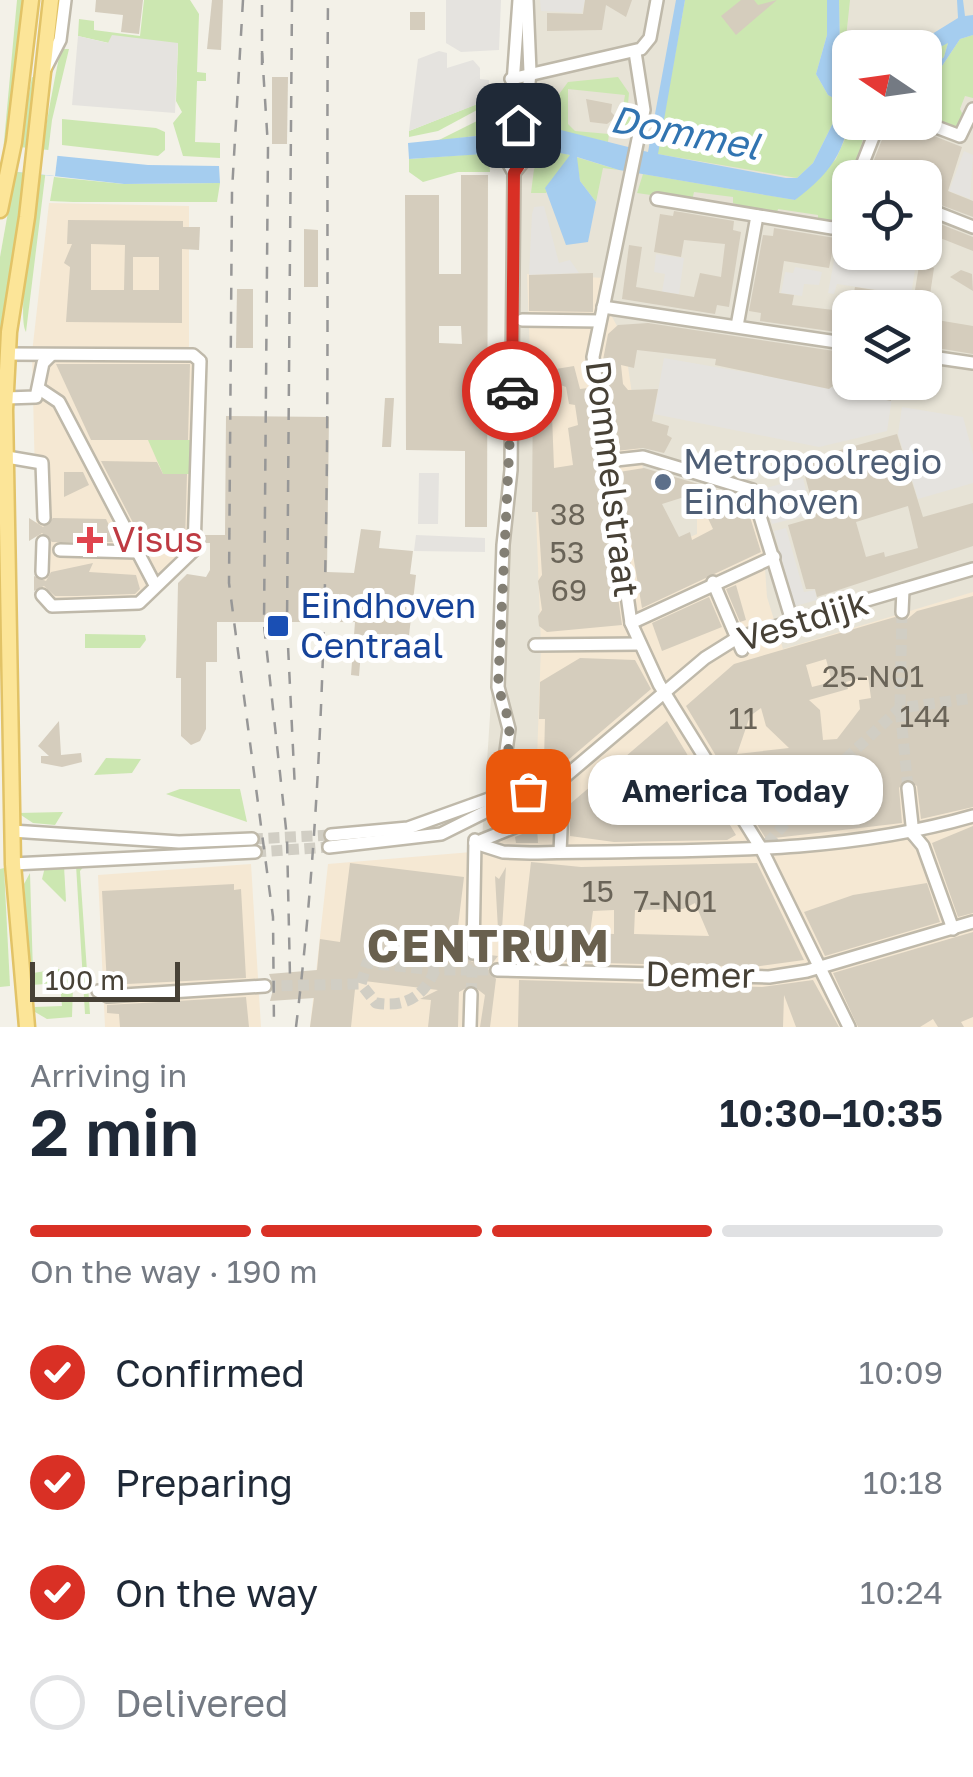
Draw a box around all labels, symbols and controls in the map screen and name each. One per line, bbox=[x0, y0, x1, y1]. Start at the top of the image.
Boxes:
north arrow bbox=[832, 30, 942, 140]
map controls bbox=[832, 30, 942, 400]
pin bbox=[476, 83, 561, 168]
water label: Dommel bbox=[607, 95, 765, 168]
icon: home bbox=[491, 98, 546, 153]
button: locate bbox=[832, 160, 942, 270]
button: layers bbox=[832, 290, 942, 400]
courier bbox=[462, 341, 562, 441]
street label: Dommelstraat bbox=[578, 358, 648, 600]
icon: car bbox=[485, 364, 540, 419]
place label: Metropoolregio Eindhoven bbox=[683, 440, 942, 522]
marker: Metropoolregio Eindhoven bbox=[652, 471, 674, 493]
house number: 38 bbox=[550, 496, 586, 532]
place label: Visus bbox=[112, 518, 203, 560]
marker: Visus bbox=[77, 527, 103, 553]
house number: 53 bbox=[550, 534, 584, 570]
house number: 69 bbox=[551, 572, 587, 608]
street label: Vestdijk bbox=[732, 580, 873, 660]
place label: Eindhoven Centraal bbox=[300, 584, 476, 666]
marker: Eindhoven Centraal bbox=[265, 613, 291, 639]
house number: 25-N01 bbox=[822, 658, 924, 694]
house number: 144 bbox=[899, 698, 951, 734]
house number: 11 bbox=[728, 700, 758, 736]
pin bbox=[486, 749, 571, 834]
callout: America Today bbox=[588, 756, 883, 826]
icon: bag bbox=[501, 764, 556, 819]
text: America Today bbox=[622, 771, 849, 809]
house number: 15 bbox=[582, 873, 614, 909]
house number: 7-N01 bbox=[633, 883, 717, 919]
district label: CENTRUM bbox=[367, 918, 611, 972]
street label: Demer bbox=[645, 952, 755, 996]
scale bar bbox=[30, 957, 180, 1001]
text: 100 m bbox=[45, 963, 125, 996]
text: Arriving in bbox=[30, 1056, 187, 1094]
text: 10:30–10:35 bbox=[719, 1090, 943, 1135]
text: 2 min bbox=[30, 1092, 199, 1170]
text: On the way · 190 m bbox=[30, 1252, 318, 1290]
icon: check bbox=[30, 1345, 85, 1400]
text: Confirmed bbox=[115, 1350, 305, 1395]
text: 10:09 bbox=[859, 1353, 943, 1391]
icon: check bbox=[30, 1455, 85, 1510]
text: Preparing bbox=[115, 1460, 293, 1505]
text: 10:18 bbox=[863, 1463, 943, 1501]
icon: check bbox=[30, 1565, 85, 1620]
text: On the way bbox=[115, 1570, 318, 1615]
text: 10:24 bbox=[860, 1573, 943, 1611]
text: Delivered bbox=[115, 1680, 288, 1725]

